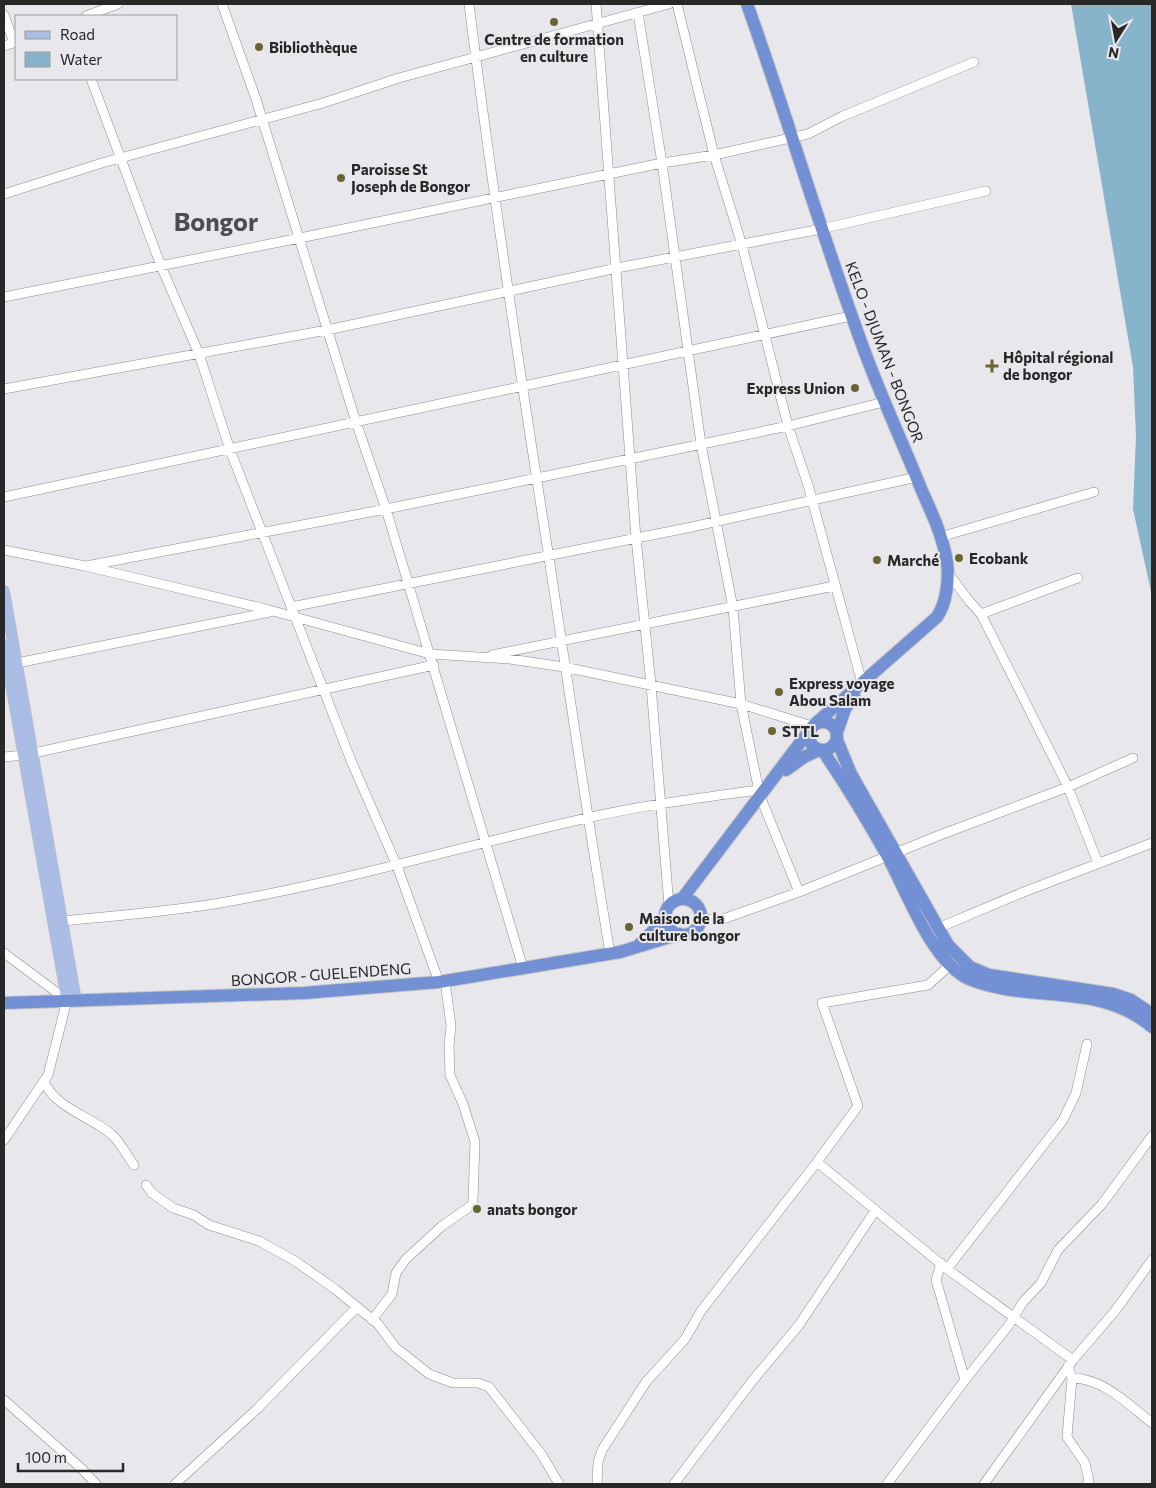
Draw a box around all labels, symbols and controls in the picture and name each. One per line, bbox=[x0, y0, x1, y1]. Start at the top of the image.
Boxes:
legend bbox=[15, 15, 178, 80]
north arrow bbox=[1091, 15, 1141, 65]
marker: Centre de formation en culture bbox=[548, 16, 560, 28]
text: Road bbox=[60, 25, 95, 43]
place label: Centre de formation en culture bbox=[484, 30, 624, 65]
place label: Bibliothèque bbox=[269, 38, 357, 56]
marker: Bibliothèque bbox=[253, 41, 265, 53]
text: N bbox=[1107, 44, 1120, 63]
text: Water bbox=[60, 50, 102, 68]
place label: Paroisse St Joseph de Bongor bbox=[351, 160, 470, 195]
marker: Paroisse St Joseph de Bongor bbox=[335, 172, 347, 184]
district label: Bongor bbox=[174, 206, 258, 236]
street label: KELO - DJUMAN - BONGOR bbox=[842, 259, 928, 445]
place label: Hôpital régional de bongor bbox=[1003, 348, 1113, 383]
marker: Hôpital régional de bongor bbox=[985, 359, 999, 373]
place label: Express Union bbox=[747, 379, 845, 397]
marker: Express Union bbox=[849, 382, 861, 394]
place label: Ecobank bbox=[969, 549, 1029, 567]
place label: Marché bbox=[887, 551, 939, 569]
marker: Ecobank bbox=[953, 552, 965, 564]
marker: Marché bbox=[871, 554, 883, 566]
place label: Express voyage Abou Salam bbox=[789, 674, 895, 709]
marker: Express voyage Abou Salam bbox=[773, 686, 785, 698]
place label: STTL bbox=[782, 722, 819, 740]
marker: STTL bbox=[766, 725, 778, 737]
place label: Maison de la culture bongor bbox=[639, 909, 740, 944]
marker: Maison de la culture bongor bbox=[623, 921, 635, 933]
street label: BONGOR - GUELENDENG bbox=[230, 959, 412, 989]
place label: anats bongor bbox=[487, 1200, 577, 1218]
marker: anats bongor bbox=[471, 1203, 483, 1215]
scale bar bbox=[18, 1440, 122, 1472]
text: 100 m bbox=[25, 1448, 67, 1466]

